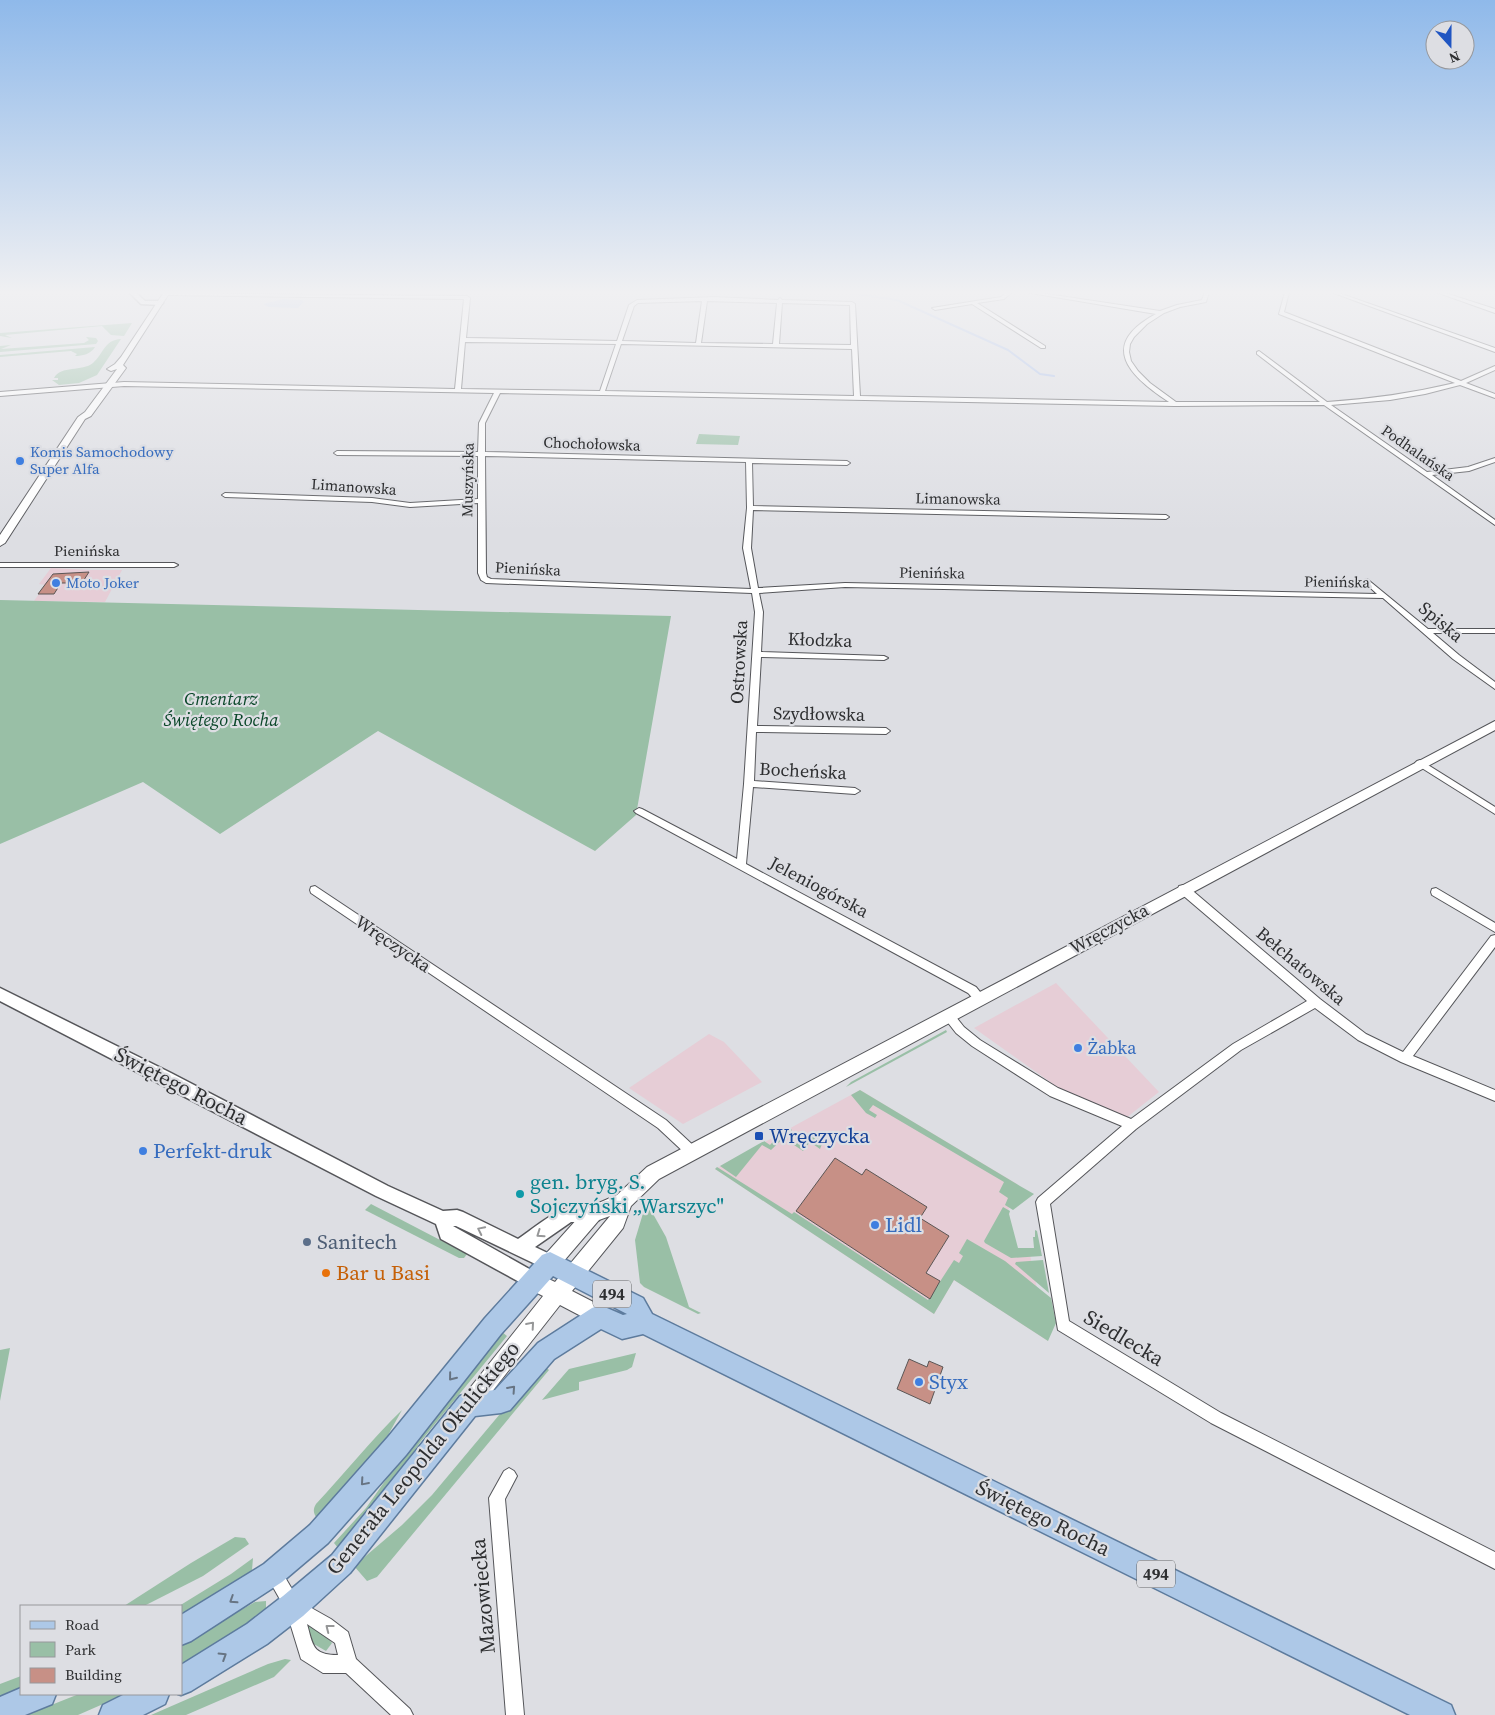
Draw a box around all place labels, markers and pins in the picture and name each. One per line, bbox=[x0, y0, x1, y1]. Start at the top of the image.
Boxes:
place label: Komis Samochodowy Super Alfa bbox=[30, 441, 174, 479]
marker: Komis Samochodowy Super Alfa bbox=[14, 455, 26, 467]
place label: Moto Joker bbox=[66, 572, 140, 593]
marker: Moto Joker bbox=[50, 577, 62, 589]
place label: Żabka bbox=[1088, 1035, 1137, 1060]
marker: Żabka bbox=[1072, 1042, 1084, 1054]
place label: Wręczycka bbox=[769, 1121, 870, 1150]
marker: Wręczycka bbox=[753, 1130, 765, 1142]
place label: Perfekt-druk bbox=[153, 1136, 272, 1165]
marker: Perfekt-druk bbox=[137, 1145, 149, 1157]
place label: gen. bryg. S. Sojczyński „Warszyc" bbox=[530, 1167, 724, 1220]
marker: gen. bryg. S. Sojczyński „Warszyc" bbox=[514, 1188, 526, 1200]
place label: Lidl bbox=[885, 1210, 922, 1239]
marker: Lidl bbox=[869, 1219, 881, 1231]
place label: Sanitech bbox=[317, 1227, 398, 1256]
marker: Sanitech bbox=[301, 1236, 313, 1248]
place label: Bar u Basi bbox=[336, 1258, 430, 1287]
marker: Bar u Basi bbox=[320, 1267, 332, 1279]
place label: Styx bbox=[929, 1367, 968, 1396]
marker: Styx bbox=[913, 1376, 925, 1388]

